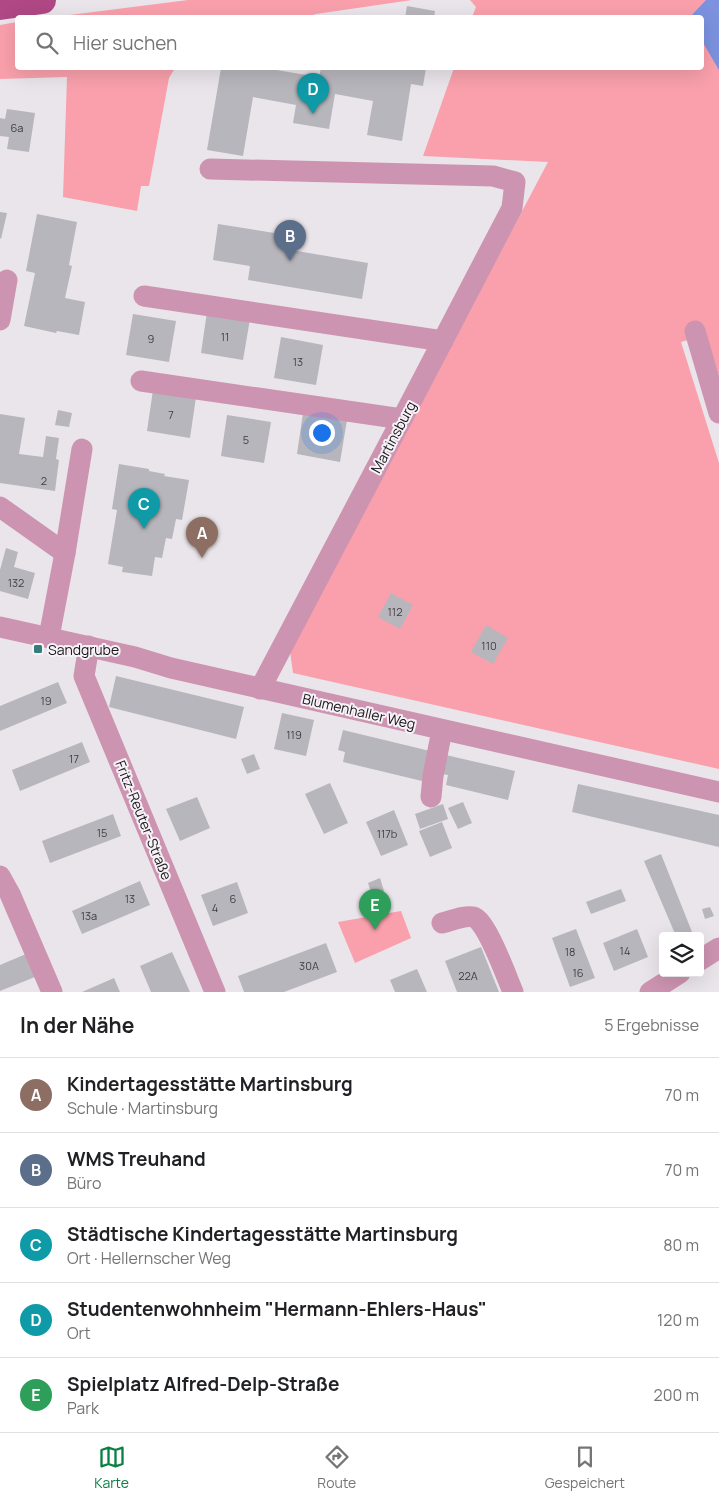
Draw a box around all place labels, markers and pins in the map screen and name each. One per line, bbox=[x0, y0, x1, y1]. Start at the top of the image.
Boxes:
pin: D bbox=[297, 73, 329, 114]
pin: B bbox=[274, 220, 306, 261]
pin: C bbox=[128, 488, 160, 529]
pin: A bbox=[186, 517, 218, 558]
place label: Sandgrube bbox=[48, 640, 119, 659]
marker: Sandgrube bbox=[32, 643, 44, 655]
pin: E bbox=[359, 889, 391, 930]

